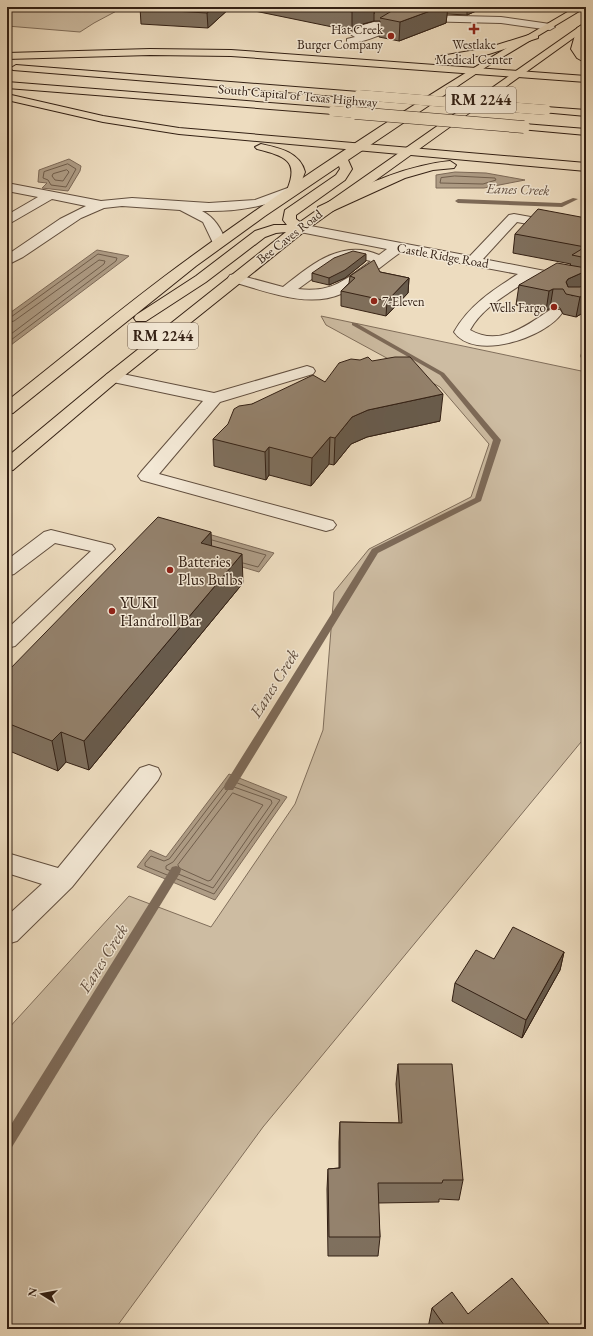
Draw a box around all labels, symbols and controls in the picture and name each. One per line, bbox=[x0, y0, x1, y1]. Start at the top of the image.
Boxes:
place label: Hat Creek Burger Company bbox=[297, 21, 384, 53]
marker: Westlake Medical Center bbox=[468, 23, 480, 35]
marker: Hat Creek Burger Company bbox=[386, 31, 396, 41]
place label: Westlake Medical Center bbox=[436, 36, 513, 68]
street label: South Capital of Texas Highway bbox=[218, 80, 379, 111]
road number: RM 2244 bbox=[446, 87, 516, 113]
water label: Eanes Creek bbox=[485, 179, 551, 199]
street label: Bee Caves Road bbox=[253, 205, 326, 267]
street label: Castle Ridge Road bbox=[396, 239, 491, 272]
place label: 7-Eleven bbox=[382, 293, 425, 310]
marker: 7-Eleven bbox=[369, 296, 379, 306]
place label: Wells Fargo bbox=[489, 299, 546, 316]
marker: Wells Fargo bbox=[549, 302, 559, 312]
road number: RM 2244 bbox=[128, 323, 198, 349]
place label: Batteries Plus Bulbs bbox=[178, 551, 243, 590]
marker: Batteries Plus Bulbs bbox=[165, 565, 175, 575]
place label: YUKI Handroll Bar bbox=[120, 592, 202, 631]
marker: YUKI Handroll Bar bbox=[107, 606, 117, 616]
water label: Eanes Creek bbox=[244, 644, 304, 722]
water label: Eanes Creek bbox=[73, 919, 133, 997]
north arrow bbox=[22, 1274, 62, 1314]
text: N bbox=[24, 1286, 40, 1298]

